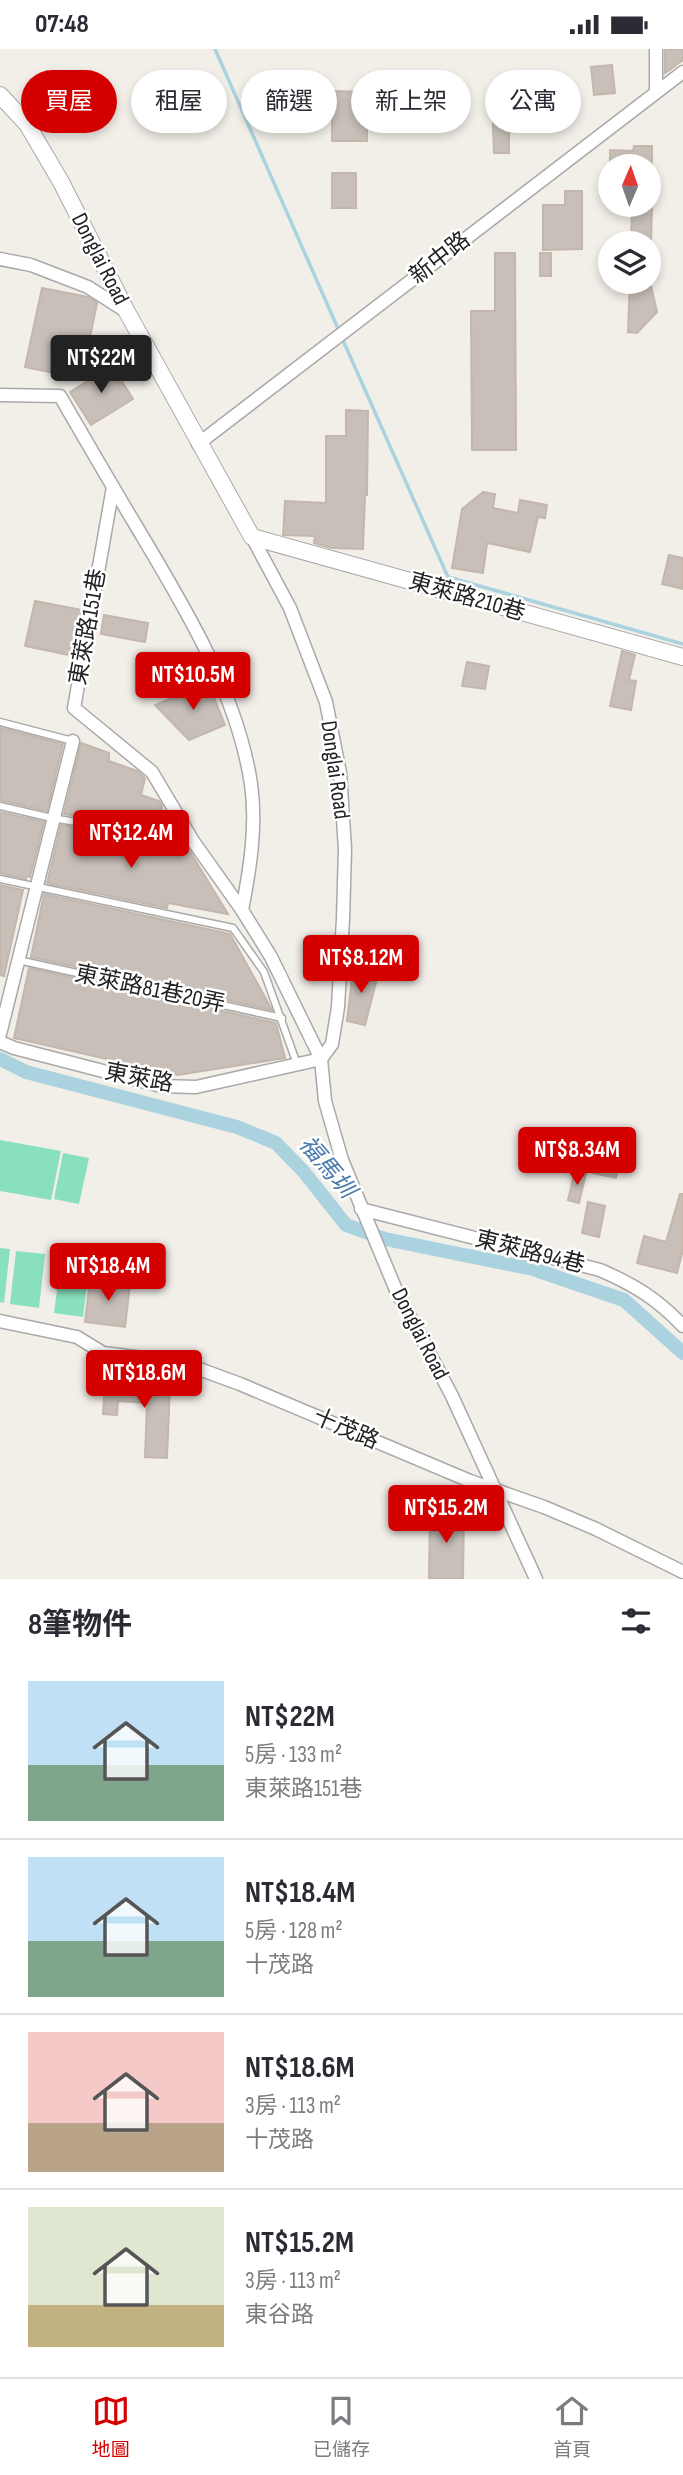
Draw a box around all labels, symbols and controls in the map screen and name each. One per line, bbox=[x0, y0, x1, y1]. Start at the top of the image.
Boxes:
text: 07:48 bbox=[35, 9, 89, 40]
chip: 買屋 bbox=[21, 70, 117, 133]
chip: 租屋 bbox=[131, 70, 227, 133]
chip: 篩選 bbox=[241, 70, 337, 133]
chip: 新上架 bbox=[351, 70, 471, 133]
chip: 公寓 bbox=[485, 70, 581, 133]
north arrow bbox=[598, 154, 662, 217]
map controls bbox=[598, 154, 661, 294]
street label: Donglai Road bbox=[65, 208, 135, 310]
street label: 新中路 bbox=[404, 226, 476, 290]
button: layers bbox=[598, 231, 661, 294]
pin: NT$22M bbox=[44, 335, 158, 395]
text: NT$22M bbox=[67, 344, 135, 372]
street label: 東萊路151巷 bbox=[64, 567, 112, 687]
street label: 東萊路210巷 bbox=[406, 567, 528, 627]
pin: NT$10.5M bbox=[121, 653, 265, 712]
text: NT$10.5M bbox=[151, 661, 235, 689]
street label: Donglai Road bbox=[314, 719, 356, 821]
pin: NT$12.4M bbox=[59, 811, 203, 870]
text: NT$12.4M bbox=[89, 819, 173, 847]
pin: NT$8.12M bbox=[289, 935, 433, 995]
text: NT$8.12M bbox=[319, 944, 403, 972]
street label: 東萊路81巷20弄 bbox=[72, 959, 228, 1019]
street label: 東萊路 bbox=[102, 1058, 176, 1098]
pin: NT$8.34M bbox=[505, 1127, 649, 1187]
water label: 福馬圳 bbox=[293, 1130, 363, 1206]
text: NT$8.34M bbox=[534, 1136, 620, 1164]
street label: 東萊路94巷 bbox=[472, 1225, 588, 1279]
pin: NT$18.4M bbox=[36, 1243, 180, 1303]
text: NT$18.4M bbox=[66, 1252, 150, 1280]
street label: Donglai Road bbox=[385, 1283, 455, 1385]
pin: NT$18.6M bbox=[72, 1351, 216, 1410]
text: NT$18.6M bbox=[102, 1359, 186, 1387]
street label: 十茂路 bbox=[309, 1403, 383, 1455]
pin: NT$15.2M bbox=[374, 1485, 518, 1545]
text: NT$15.2M bbox=[404, 1494, 488, 1522]
icon: filters bbox=[617, 1602, 655, 1640]
text: 8筆物件 bbox=[28, 1607, 132, 1643]
text: NT$22M bbox=[245, 1699, 335, 1735]
icon: home bbox=[84, 1709, 168, 1793]
text: 5房 · 133 m² bbox=[245, 1741, 342, 1769]
text: 東萊路151巷 bbox=[245, 1775, 362, 1803]
text: NT$18.4M bbox=[245, 1875, 355, 1911]
icon: home bbox=[84, 1885, 168, 1969]
text: 5房 · 128 m² bbox=[245, 1917, 343, 1945]
text: 十茂路 bbox=[245, 1951, 314, 1979]
text: NT$18.6M bbox=[245, 2050, 355, 2086]
icon: home bbox=[84, 2060, 168, 2144]
text: 3房 · 113 m² bbox=[245, 2092, 341, 2120]
text: 十茂路 bbox=[245, 2126, 314, 2154]
text: NT$15.2M bbox=[245, 2225, 354, 2261]
icon: home bbox=[84, 2235, 168, 2319]
text: 3房 · 113 m² bbox=[245, 2267, 341, 2295]
text: 東谷路 bbox=[245, 2301, 314, 2329]
tab: 地圖 bbox=[92, 2392, 130, 2462]
tab: 已儲存 bbox=[313, 2392, 370, 2462]
tab: 首頁 bbox=[553, 2392, 591, 2462]

